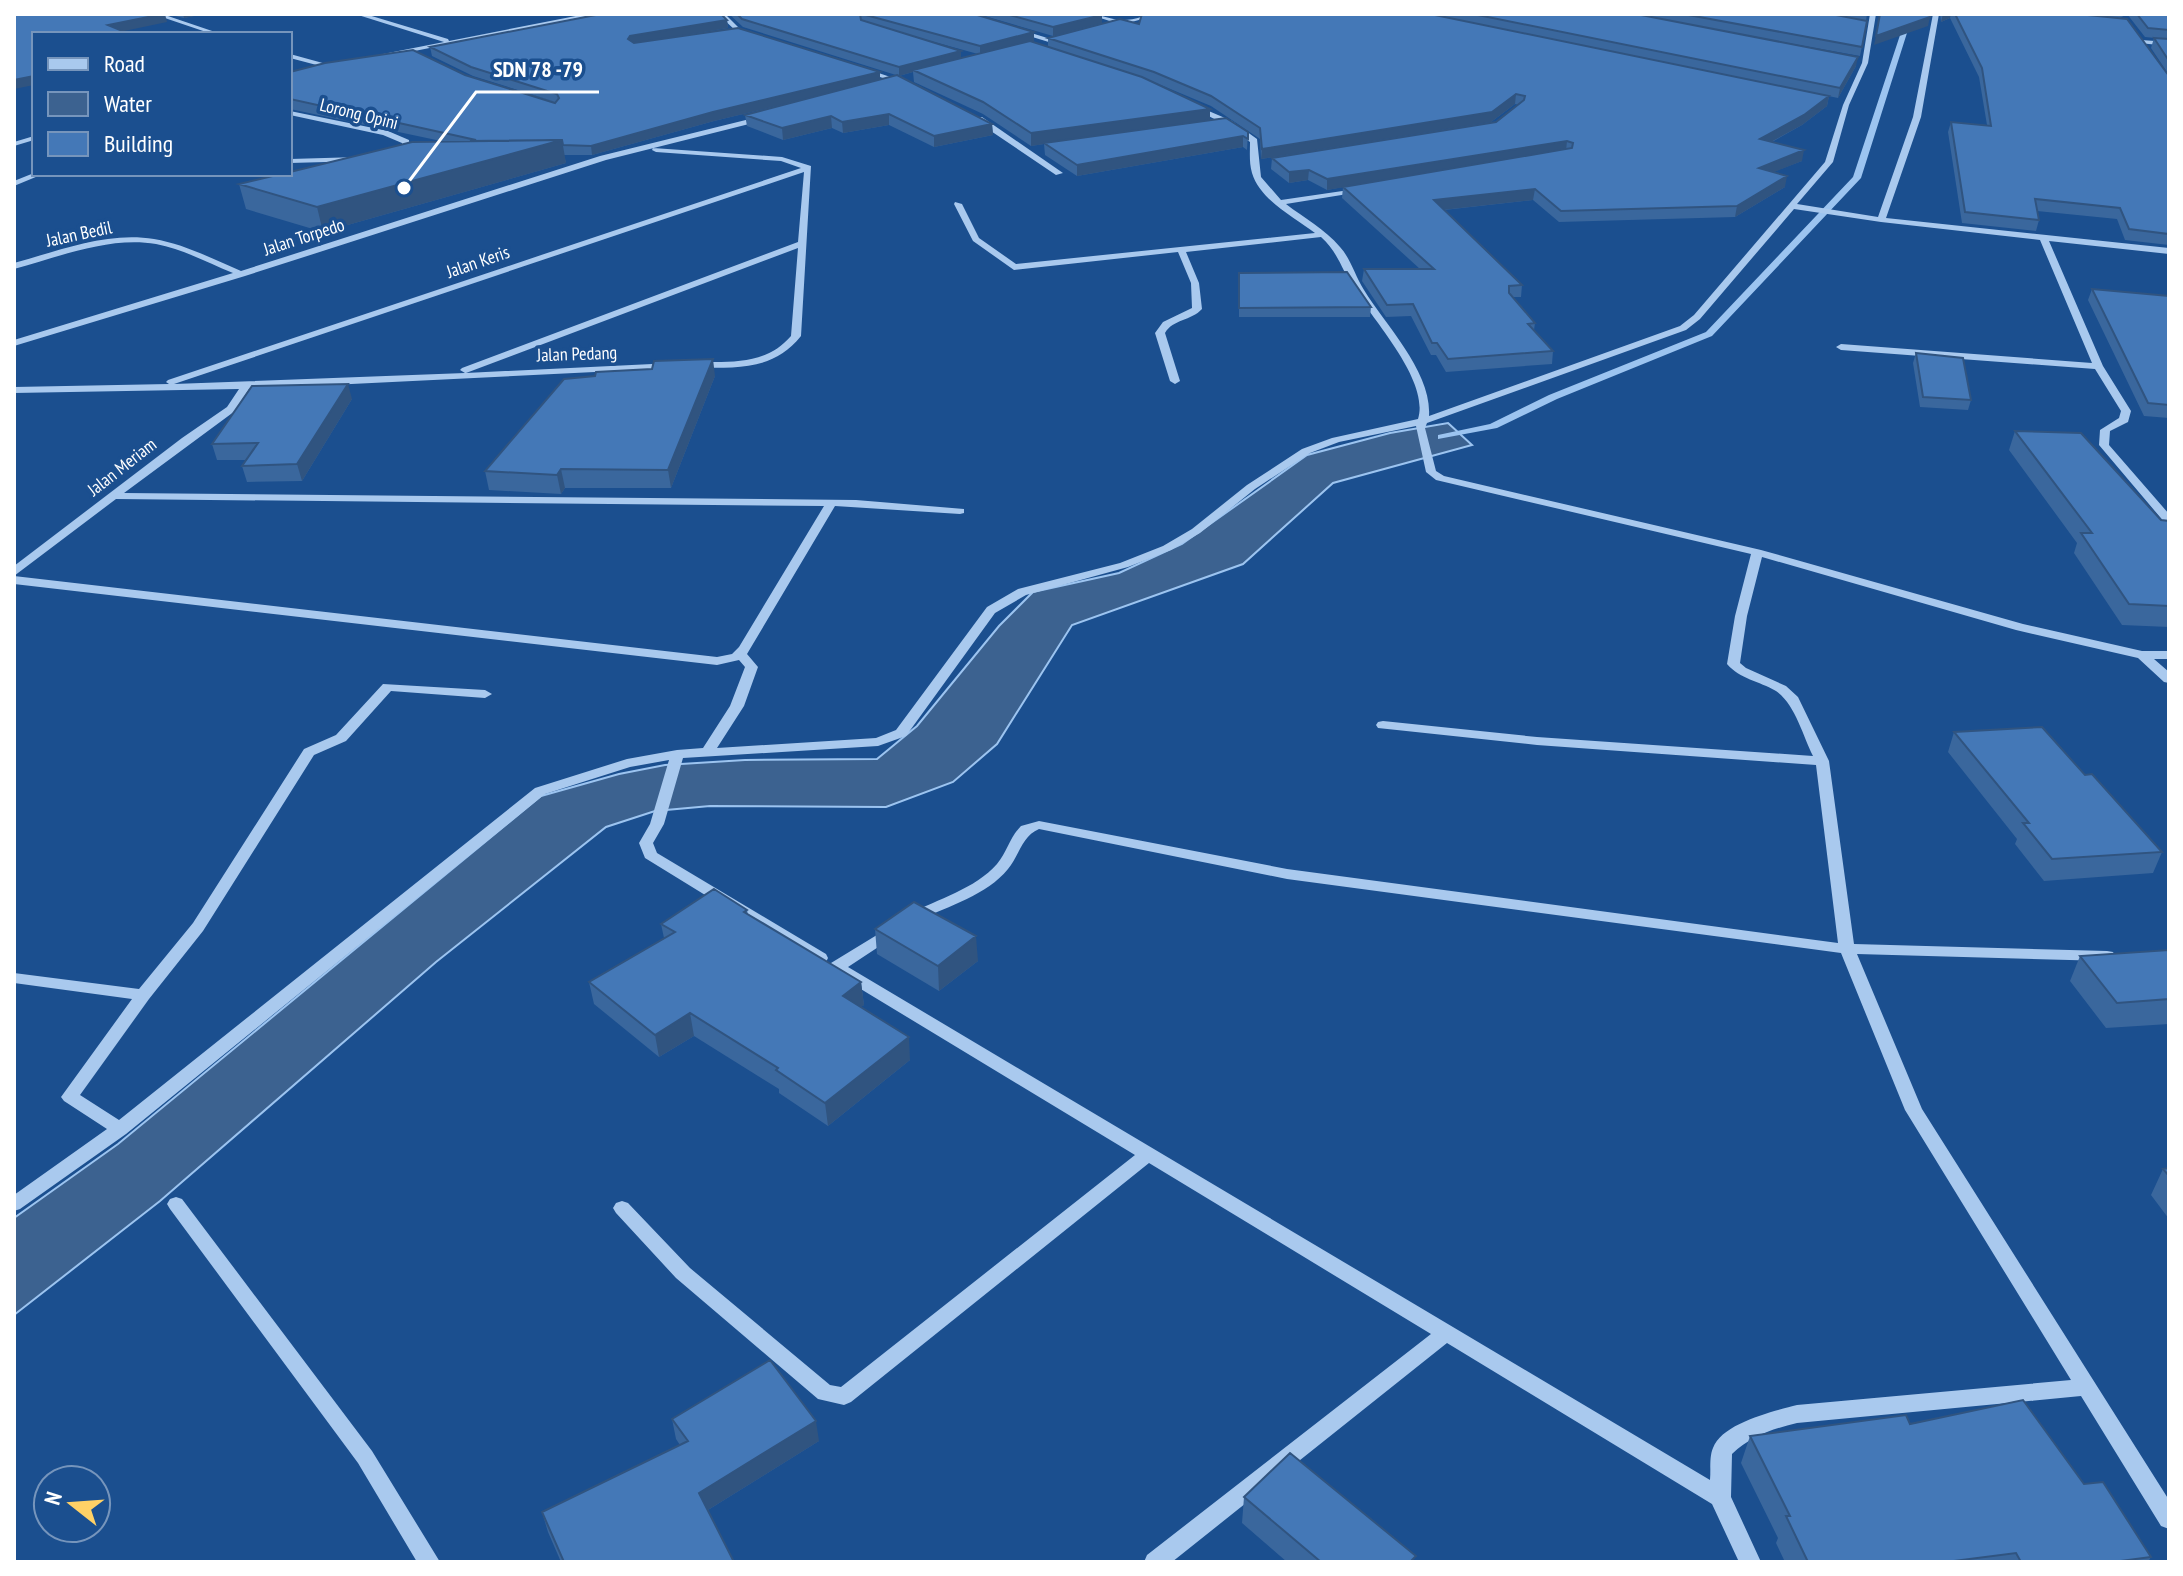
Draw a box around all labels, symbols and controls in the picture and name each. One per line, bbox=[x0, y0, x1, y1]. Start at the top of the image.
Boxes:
legend bbox=[32, 32, 292, 176]
callout: SDN 78 -79 bbox=[476, 46, 599, 92]
text: Road bbox=[104, 48, 145, 79]
text: SDN 78 -79 bbox=[493, 55, 583, 83]
text: Water bbox=[104, 88, 152, 119]
street label: Lorong Opini bbox=[317, 93, 401, 134]
text: Building bbox=[104, 128, 173, 159]
street label: Jalan Torpedo bbox=[259, 213, 348, 261]
street label: Jalan Bedil bbox=[43, 215, 115, 252]
street label: Jalan Keris bbox=[442, 240, 512, 283]
street label: Jalan Pedang bbox=[535, 341, 618, 366]
street label: Jalan Meriam bbox=[82, 433, 161, 501]
north arrow bbox=[32, 1464, 112, 1544]
text: N bbox=[38, 1488, 68, 1508]

